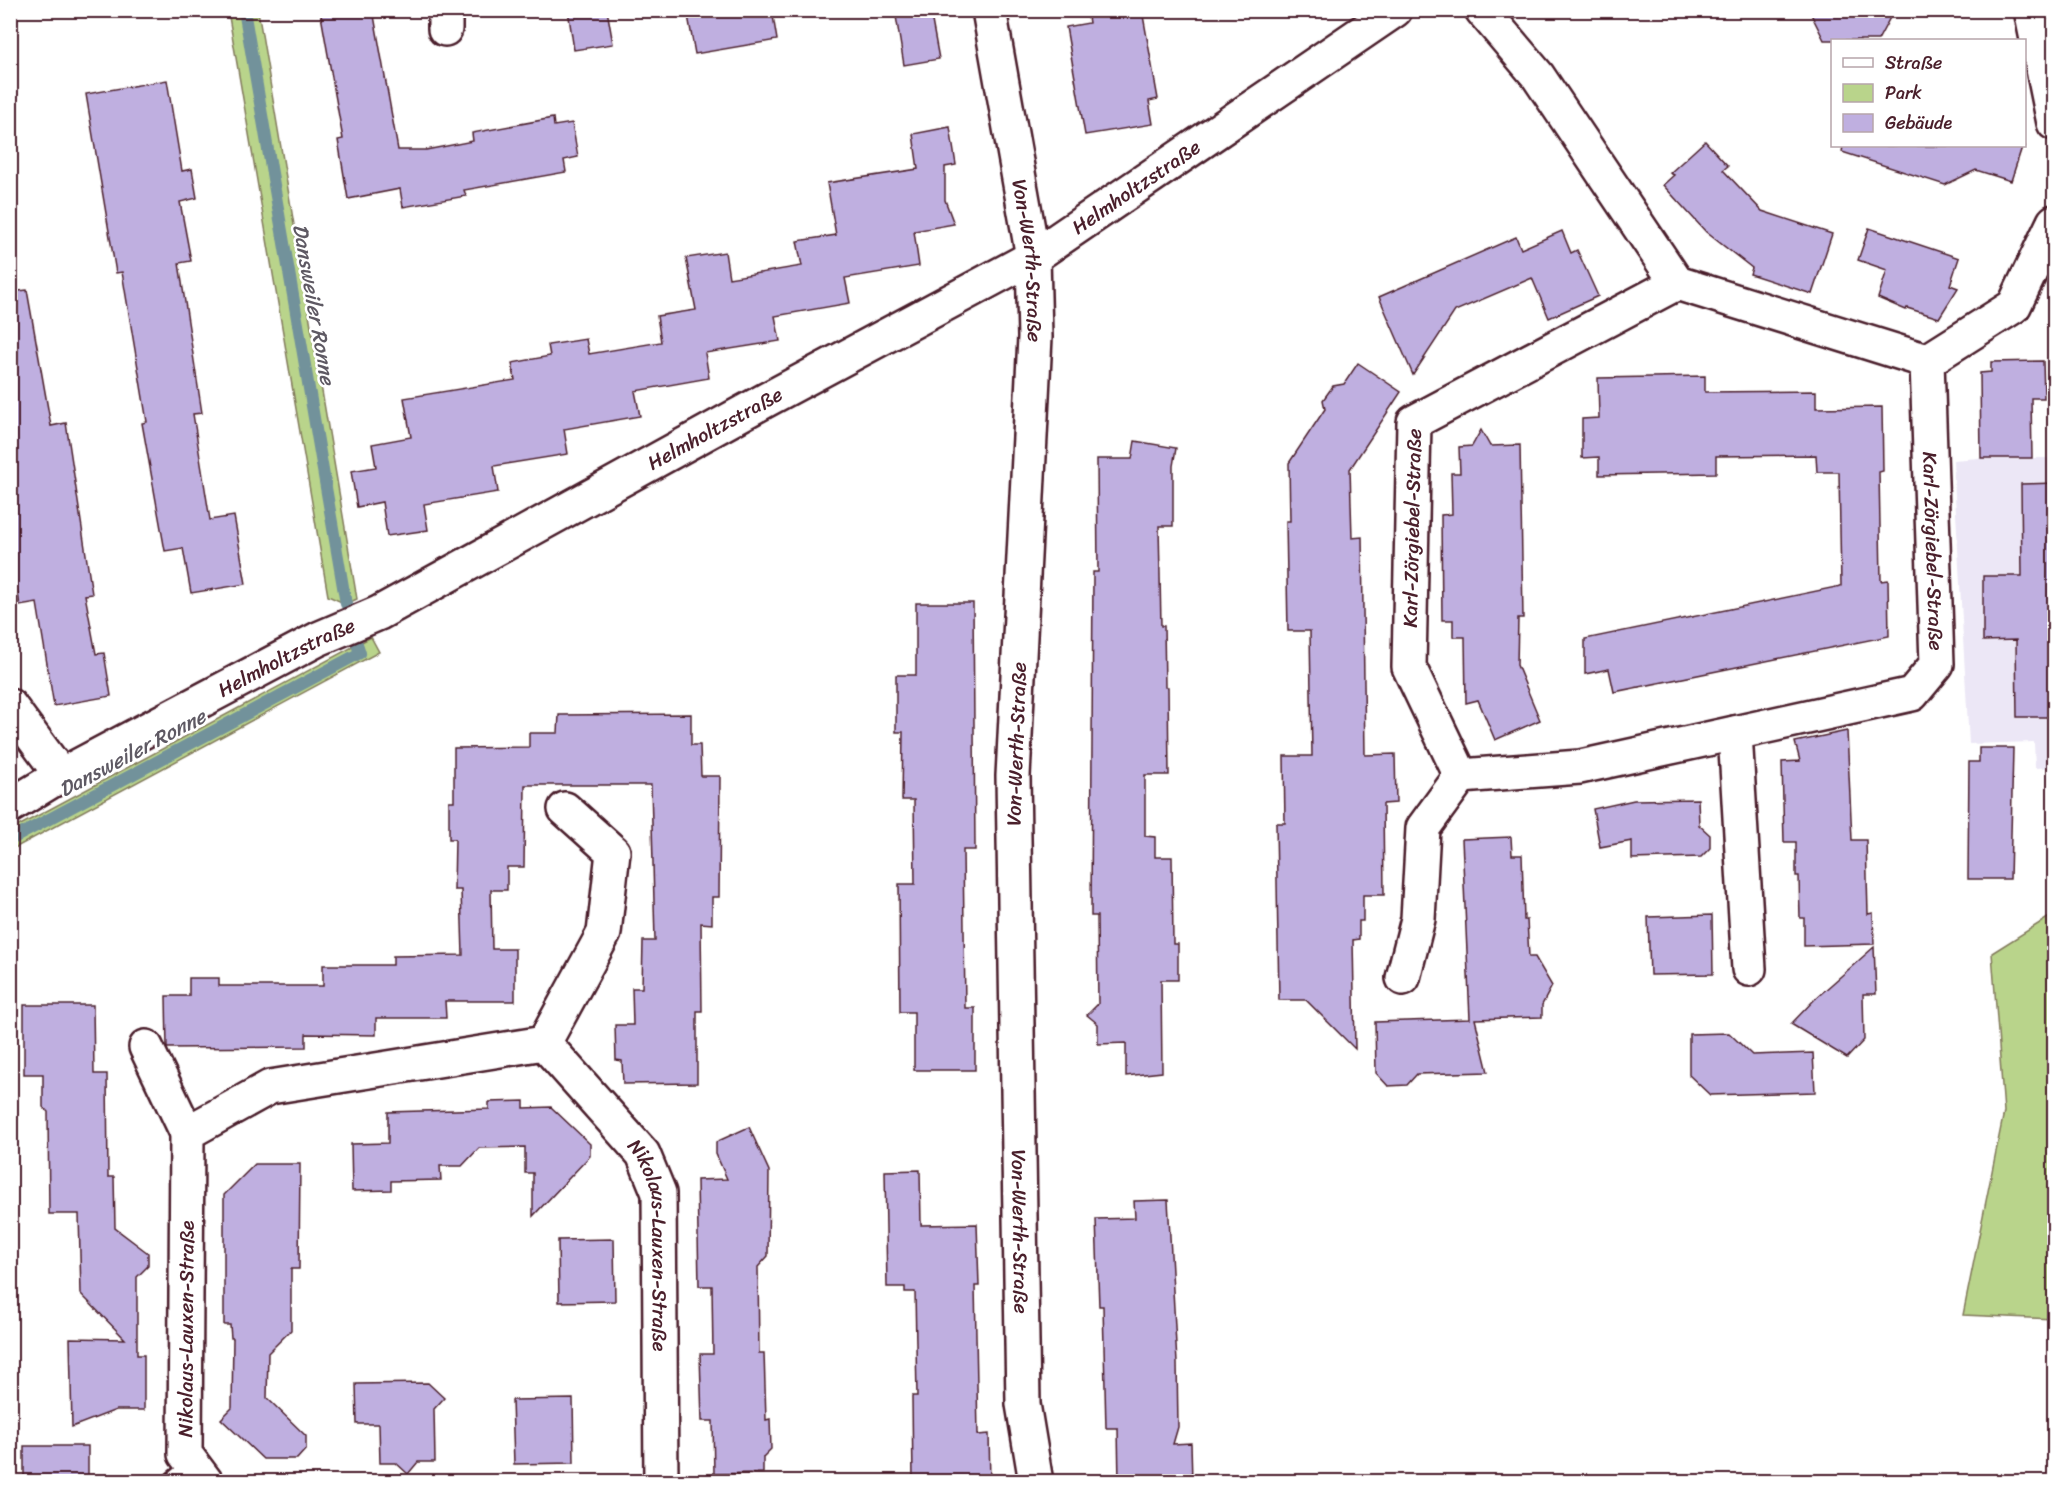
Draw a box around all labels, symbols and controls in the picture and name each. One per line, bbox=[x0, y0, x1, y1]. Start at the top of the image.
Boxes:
legend bbox=[1831, 39, 2026, 147]
text: Straße bbox=[1885, 47, 1942, 79]
text: Park bbox=[1885, 77, 1922, 109]
text: Gebäude bbox=[1885, 107, 1953, 139]
street label: Helmholtzstraße bbox=[1064, 130, 1208, 244]
street label: Von-Werth-Straße bbox=[1001, 176, 1052, 343]
water label: Dansweiler Ronne bbox=[281, 221, 347, 389]
street label: Helmholtzstraße bbox=[641, 377, 789, 480]
street label: Karl-Zörgiebel-Straße bbox=[1393, 428, 1432, 628]
street label: Karl-Zörgiebel-Straße bbox=[1912, 451, 1954, 651]
street label: Helmholtzstraße bbox=[211, 608, 361, 707]
street label: Von-Werth-Straße bbox=[996, 661, 1037, 827]
water label: Dansweiler Ronne bbox=[51, 697, 214, 808]
street label: Nikolaus-Lauxen-Straße bbox=[618, 1130, 677, 1352]
street label: Von-Werth-Straße bbox=[1001, 1149, 1039, 1314]
street label: Nikolaus-Lauxen-Straße bbox=[168, 1220, 204, 1438]

